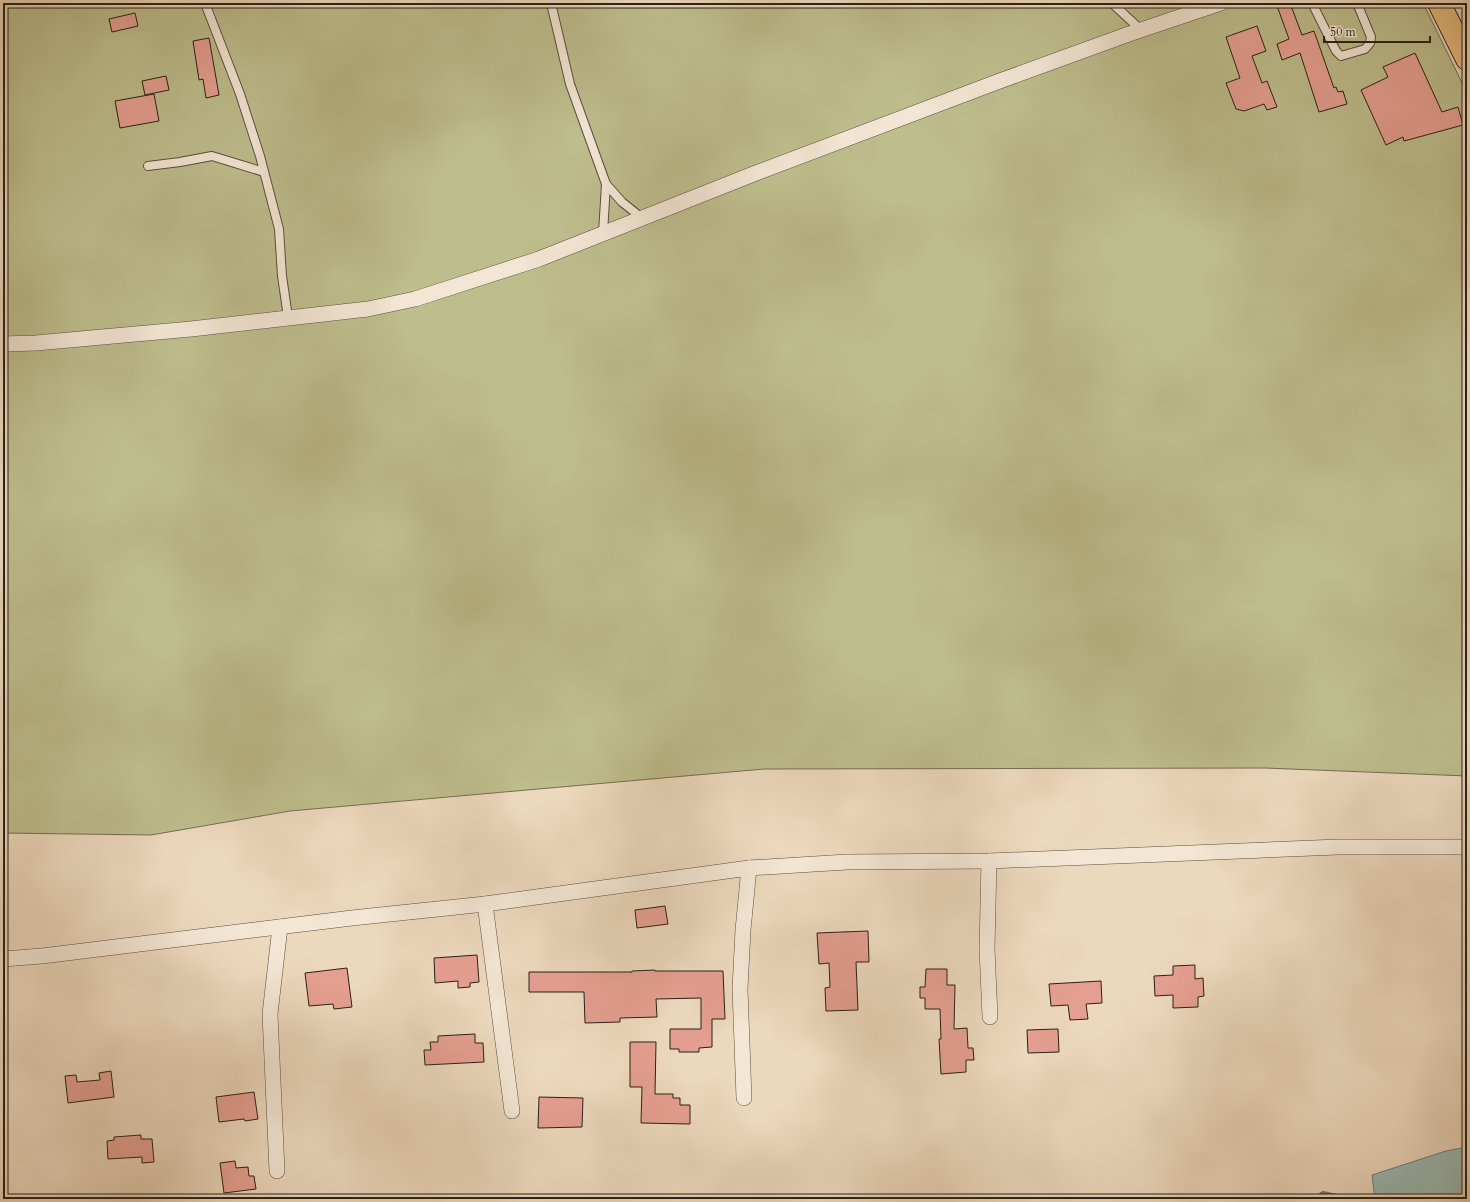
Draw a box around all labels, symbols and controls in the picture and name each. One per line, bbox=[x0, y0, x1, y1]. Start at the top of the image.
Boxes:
scale bar bbox=[1324, 18, 1430, 44]
text: 50 m bbox=[1330, 24, 1357, 40]

